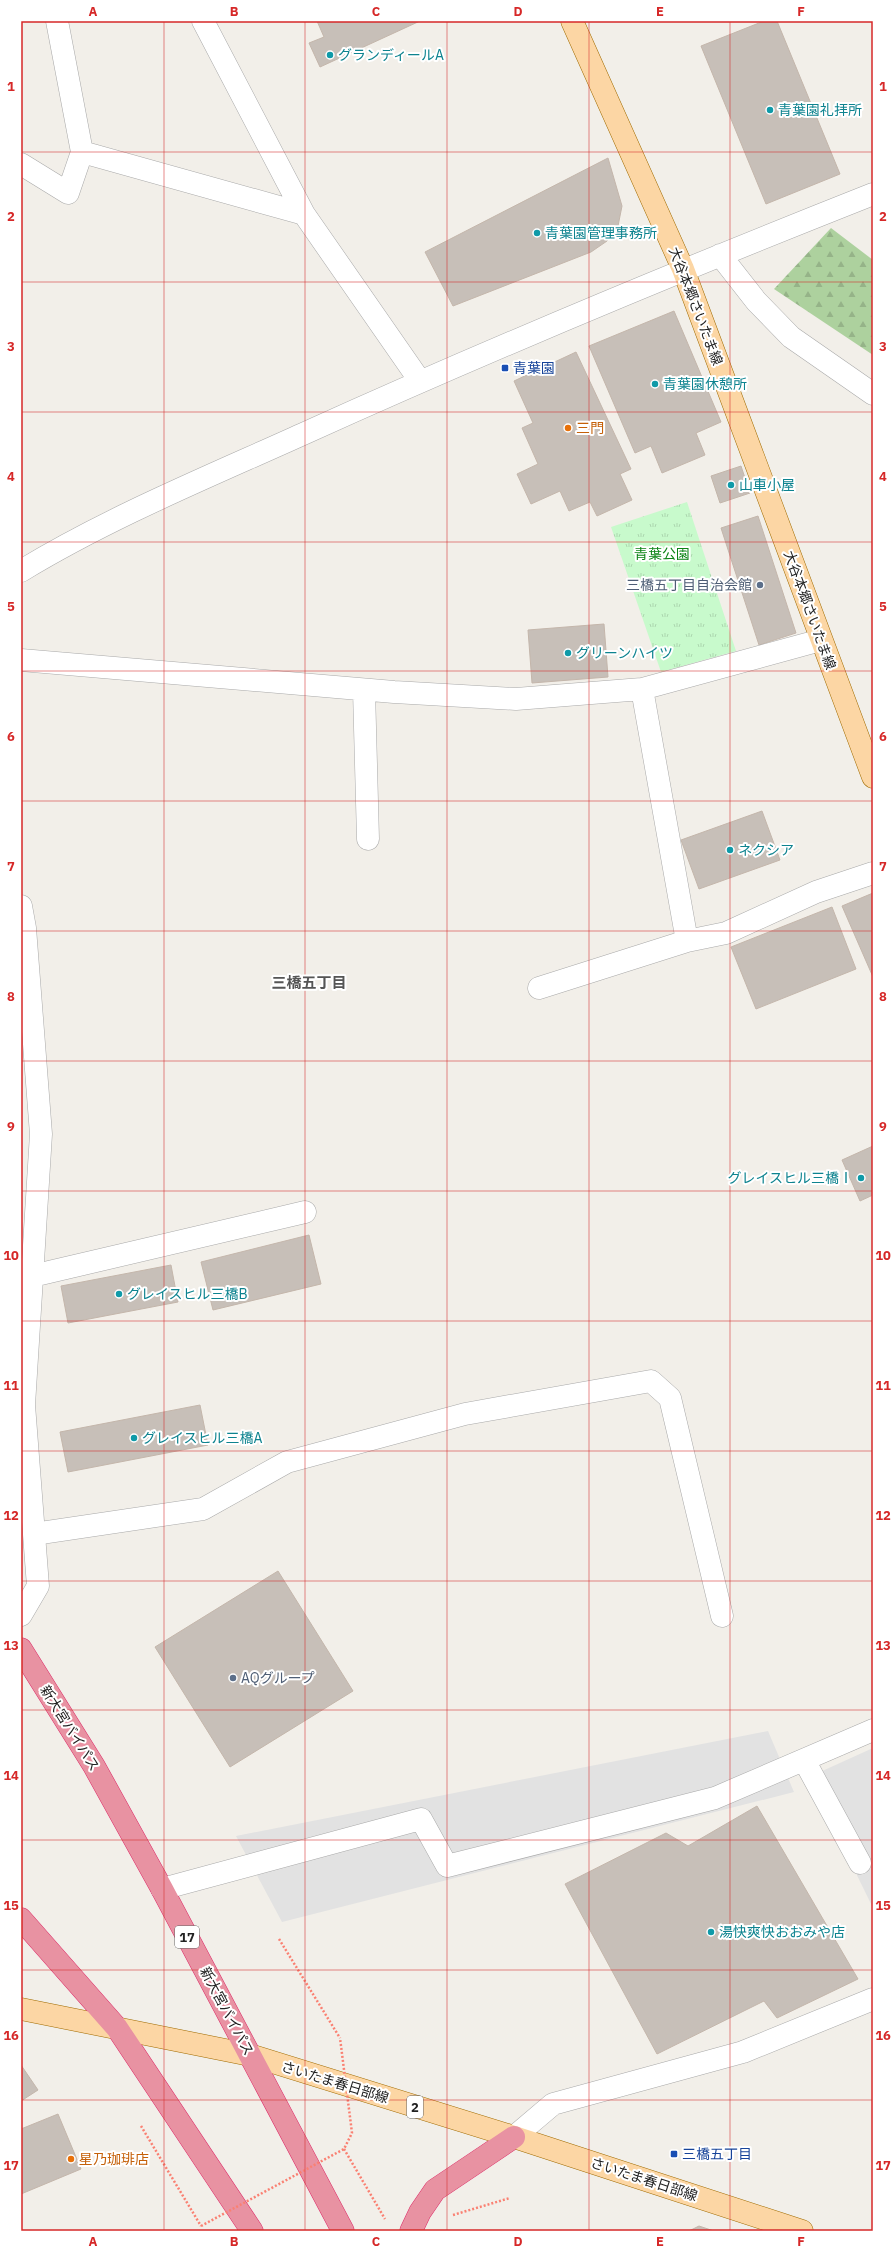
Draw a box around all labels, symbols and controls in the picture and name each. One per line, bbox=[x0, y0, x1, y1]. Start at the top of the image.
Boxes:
text: A bbox=[89, 3, 98, 20]
text: B bbox=[230, 3, 239, 20]
text: C bbox=[372, 3, 381, 20]
text: D bbox=[513, 3, 523, 20]
text: E bbox=[656, 3, 664, 20]
text: F bbox=[797, 3, 805, 20]
place label: グランディールA bbox=[338, 46, 444, 64]
marker: グランディールA bbox=[325, 50, 335, 60]
text: 1 bbox=[7, 78, 15, 95]
text: 1 bbox=[879, 78, 887, 95]
place label: 青葉園礼拝所 bbox=[778, 101, 862, 119]
marker: 青葉園礼拝所 bbox=[765, 105, 775, 115]
text: 2 bbox=[7, 208, 15, 225]
text: 2 bbox=[879, 208, 887, 225]
place label: 青葉園管理事務所 bbox=[545, 224, 657, 242]
marker: 青葉園管理事務所 bbox=[532, 228, 542, 238]
street label: 大谷本郷さいたま線 bbox=[665, 244, 727, 368]
text: 3 bbox=[7, 338, 15, 355]
text: 3 bbox=[879, 338, 887, 355]
place label: 青葉園 bbox=[513, 359, 555, 377]
marker: 青葉園 bbox=[500, 363, 510, 373]
place label: 青葉園休憩所 bbox=[663, 375, 747, 393]
marker: 青葉園休憩所 bbox=[650, 379, 660, 389]
place label: 三門 bbox=[576, 419, 604, 437]
marker: 三門 bbox=[563, 423, 573, 433]
text: 4 bbox=[7, 468, 15, 485]
text: 4 bbox=[879, 468, 887, 485]
place label: 山車小屋 bbox=[739, 476, 795, 494]
marker: 山車小屋 bbox=[726, 480, 736, 490]
park label: 青葉公園 bbox=[634, 545, 690, 563]
street label: 大谷本郷さいたま線 bbox=[780, 548, 840, 672]
place label: 三橋五丁目自治会館 bbox=[626, 576, 752, 594]
marker: 三橋五丁目自治会館 bbox=[755, 580, 765, 590]
text: 5 bbox=[7, 598, 15, 615]
text: 5 bbox=[879, 598, 887, 615]
place label: グリーンハイツ bbox=[576, 644, 673, 662]
marker: グリーンハイツ bbox=[563, 648, 573, 658]
text: 6 bbox=[7, 728, 15, 745]
text: 6 bbox=[879, 728, 887, 745]
place label: ネクシア bbox=[738, 841, 794, 859]
marker: ネクシア bbox=[725, 845, 735, 855]
text: 7 bbox=[7, 858, 15, 875]
text: 7 bbox=[879, 858, 887, 875]
district label: 三橋五丁目 bbox=[271, 973, 347, 992]
text: 8 bbox=[7, 988, 15, 1005]
text: 8 bbox=[879, 988, 887, 1005]
text: 9 bbox=[7, 1118, 15, 1135]
text: 9 bbox=[879, 1118, 887, 1135]
place label: グレイスヒル三橋Ⅰ bbox=[727, 1169, 853, 1187]
marker: グレイスヒル三橋Ⅰ bbox=[856, 1173, 866, 1183]
text: 10 bbox=[3, 1247, 19, 1264]
text: 10 bbox=[875, 1247, 891, 1264]
place label: グレイスヒル三橋B bbox=[127, 1285, 248, 1303]
marker: グレイスヒル三橋B bbox=[114, 1289, 124, 1299]
text: 11 bbox=[3, 1377, 19, 1394]
text: 11 bbox=[875, 1377, 891, 1394]
place label: グレイスヒル三橋A bbox=[142, 1429, 263, 1447]
marker: グレイスヒル三橋A bbox=[129, 1433, 139, 1443]
text: 12 bbox=[3, 1507, 19, 1524]
text: 12 bbox=[875, 1507, 891, 1524]
text: 13 bbox=[3, 1637, 19, 1654]
text: 13 bbox=[875, 1637, 891, 1654]
place label: AQグループ bbox=[241, 1669, 315, 1687]
marker: AQグループ bbox=[228, 1673, 238, 1683]
street label: 新大宮バイパス bbox=[36, 1682, 104, 1774]
text: 14 bbox=[3, 1767, 19, 1784]
text: 14 bbox=[875, 1767, 891, 1784]
text: 15 bbox=[3, 1897, 19, 1914]
text: 15 bbox=[875, 1897, 891, 1914]
place label: 湯快爽快おおみや店 bbox=[719, 1923, 845, 1941]
road number: 17 bbox=[175, 1926, 199, 1948]
marker: 湯快爽快おおみや店 bbox=[706, 1927, 716, 1937]
street label: 新大宮バイパス bbox=[196, 1964, 258, 2058]
text: 16 bbox=[3, 2027, 19, 2044]
text: 16 bbox=[875, 2027, 891, 2044]
street label: さいたま春日部線 bbox=[279, 2057, 391, 2107]
road number: 2 bbox=[407, 2096, 423, 2118]
place label: 三橋五丁目 bbox=[682, 2145, 752, 2163]
marker: 三橋五丁目 bbox=[669, 2149, 679, 2159]
place label: 星乃珈琲店 bbox=[79, 2150, 149, 2168]
street label: さいたま春日部線 bbox=[588, 2153, 700, 2205]
marker: 星乃珈琲店 bbox=[66, 2154, 76, 2164]
text: 17 bbox=[3, 2157, 19, 2174]
text: 17 bbox=[875, 2157, 891, 2174]
text: A bbox=[89, 2233, 98, 2250]
text: B bbox=[230, 2233, 239, 2250]
text: C bbox=[372, 2233, 381, 2250]
text: D bbox=[513, 2233, 523, 2250]
text: E bbox=[656, 2233, 664, 2250]
text: F bbox=[797, 2233, 805, 2250]

